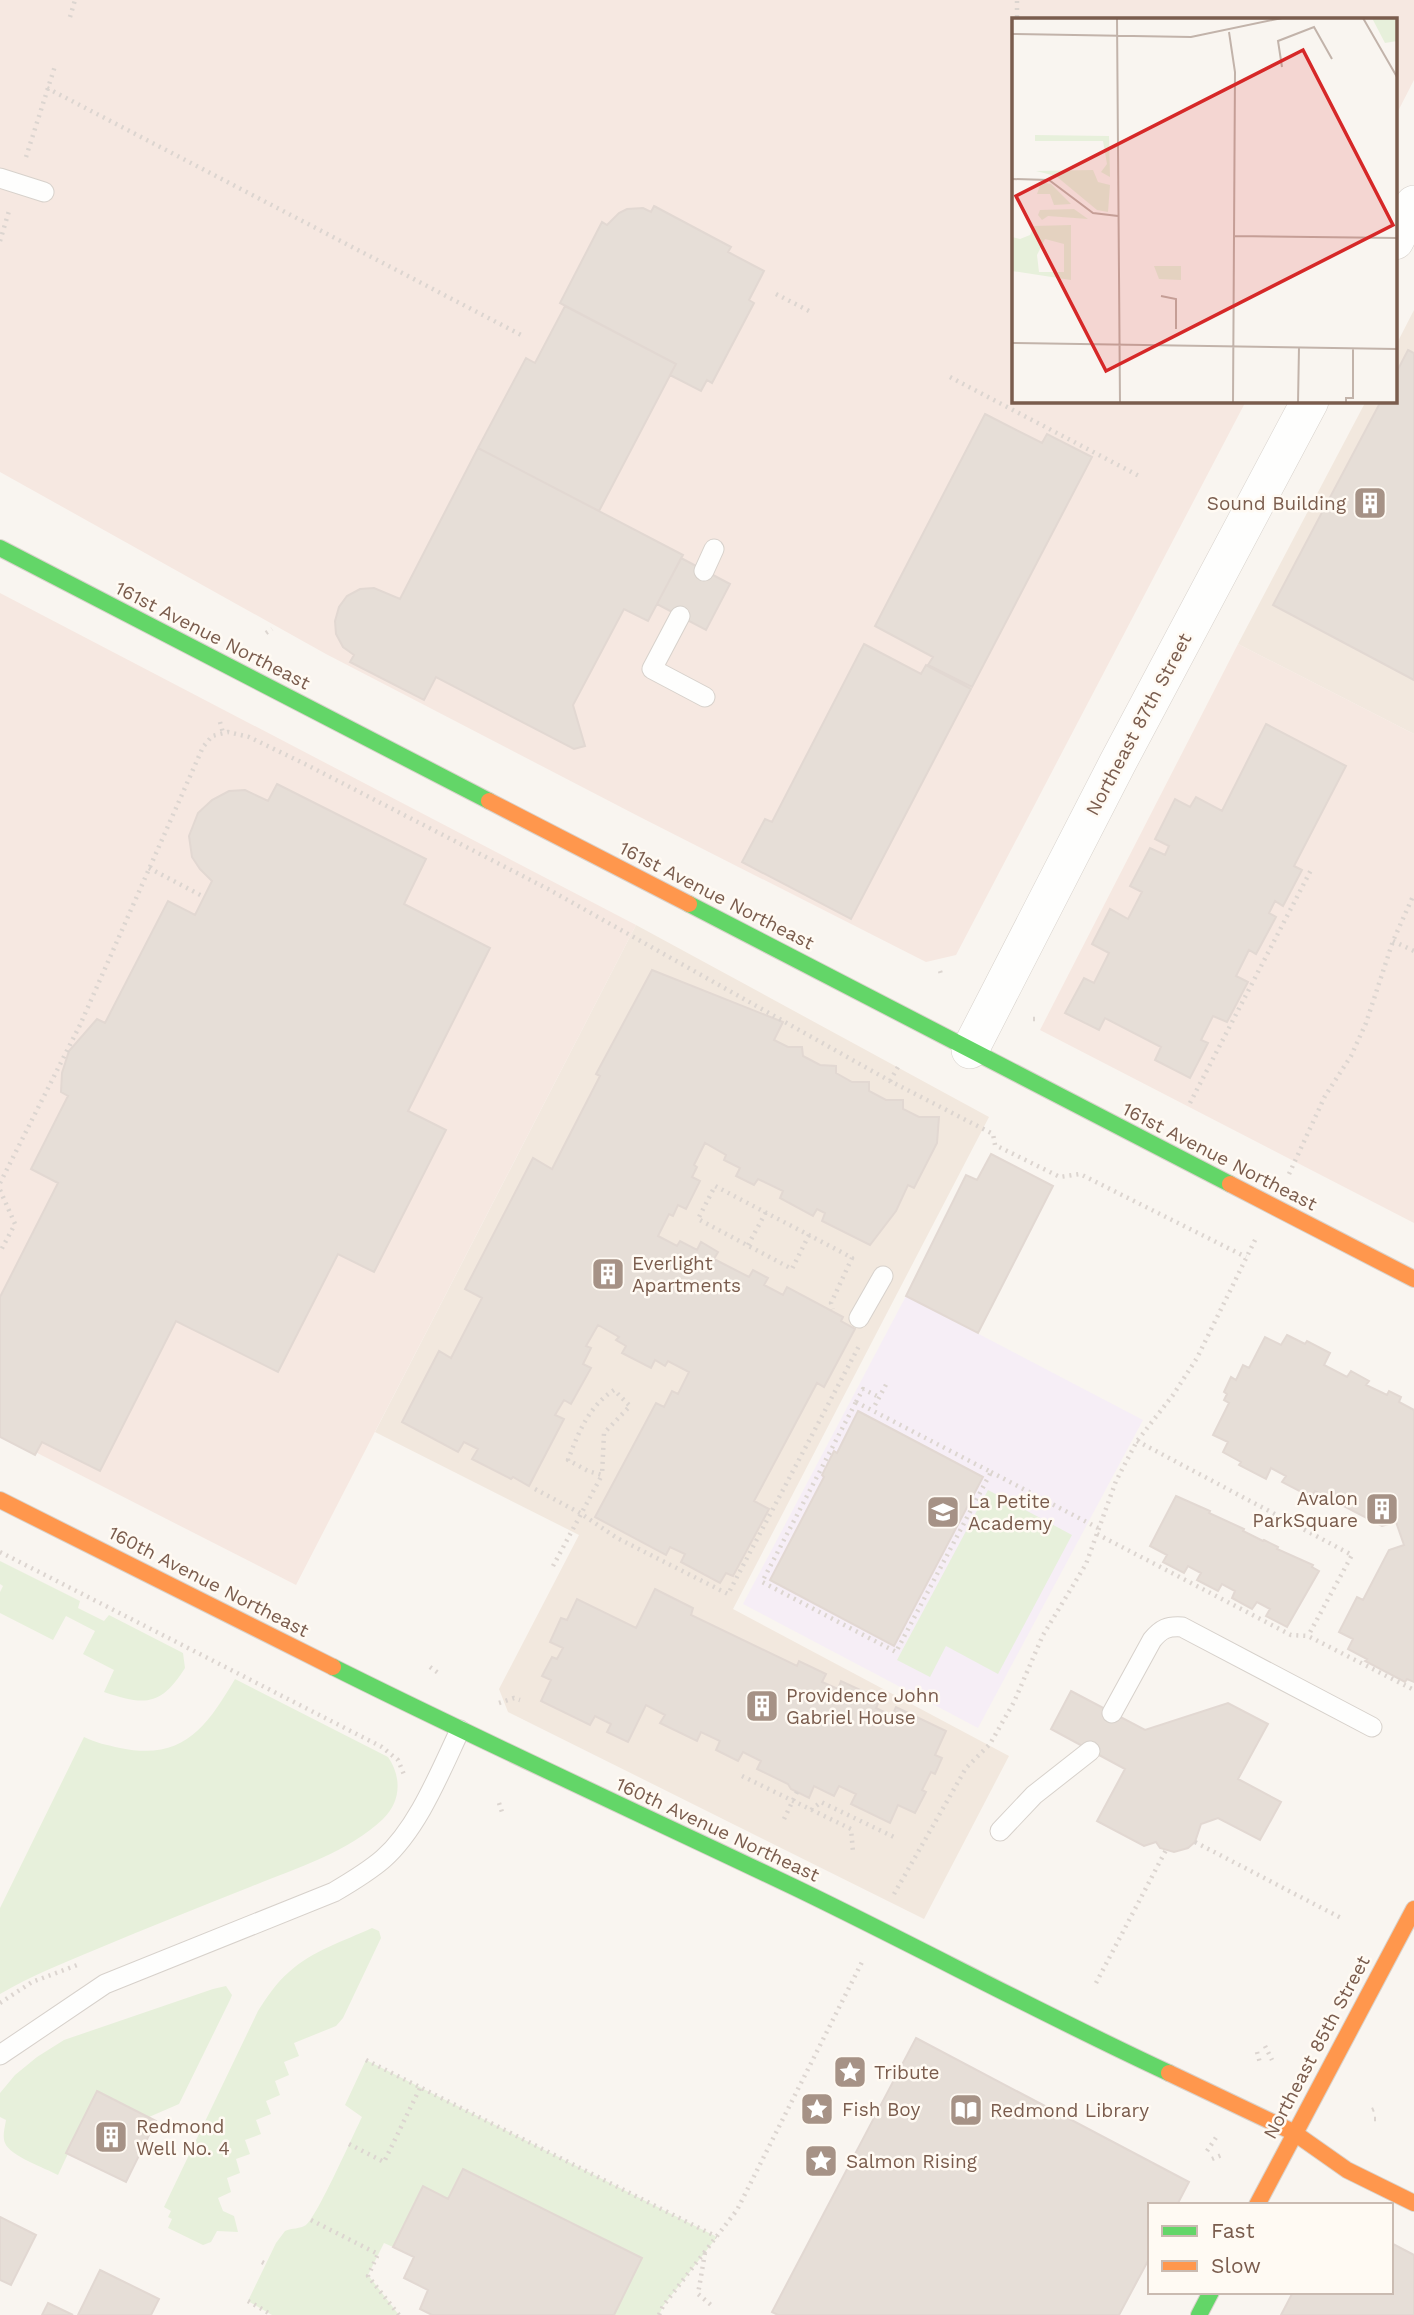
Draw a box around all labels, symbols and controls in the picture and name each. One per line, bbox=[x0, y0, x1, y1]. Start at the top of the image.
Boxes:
inset map bbox=[1012, 18, 1396, 402]
building icon: Sound Building bbox=[1351, 484, 1389, 522]
place label: Sound Building bbox=[1207, 492, 1347, 515]
street label: 161st Avenue Northeast bbox=[112, 576, 314, 695]
street label: Northeast 87th Street bbox=[1081, 629, 1196, 819]
street label: 161st Avenue Northeast bbox=[616, 836, 818, 955]
street label: 161st Avenue Northeast bbox=[1119, 1097, 1321, 1216]
place label: Everlight Apartments bbox=[632, 1252, 741, 1297]
building icon: Everlight Apartments bbox=[589, 1255, 627, 1293]
place label: Avalon ParkSquare bbox=[1252, 1487, 1358, 1532]
place label: La Petite Academy bbox=[968, 1490, 1052, 1535]
building icon: Avalon ParkSquare bbox=[1363, 1490, 1401, 1528]
school or university icon: La Petite Academy bbox=[924, 1493, 962, 1531]
street label: 160th Avenue Northeast bbox=[105, 1521, 313, 1642]
place label: Providence John Gabriel House bbox=[786, 1684, 939, 1729]
building icon: Providence John Gabriel House bbox=[743, 1687, 781, 1725]
street label: 160th Avenue Northeast bbox=[612, 1772, 823, 1887]
street label: Northeast 85th Street bbox=[1258, 1952, 1375, 2143]
place icon: Tribute bbox=[831, 2053, 869, 2091]
place label: Tribute bbox=[874, 2061, 940, 2084]
place icon: Fish Boy bbox=[798, 2090, 836, 2128]
library icon: Redmond Library bbox=[947, 2091, 985, 2129]
place label: Fish Boy bbox=[842, 2098, 920, 2121]
place label: Redmond Library bbox=[990, 2099, 1149, 2122]
place label: Redmond Well No. 4 bbox=[136, 2115, 230, 2160]
building icon: Redmond Well No. 4 bbox=[92, 2118, 130, 2156]
place icon: Salmon Rising bbox=[802, 2142, 840, 2180]
place label: Salmon Rising bbox=[846, 2150, 978, 2173]
legend bbox=[1148, 2203, 1393, 2294]
text: Fast bbox=[1211, 2218, 1255, 2243]
text: Slow bbox=[1211, 2253, 1261, 2278]

